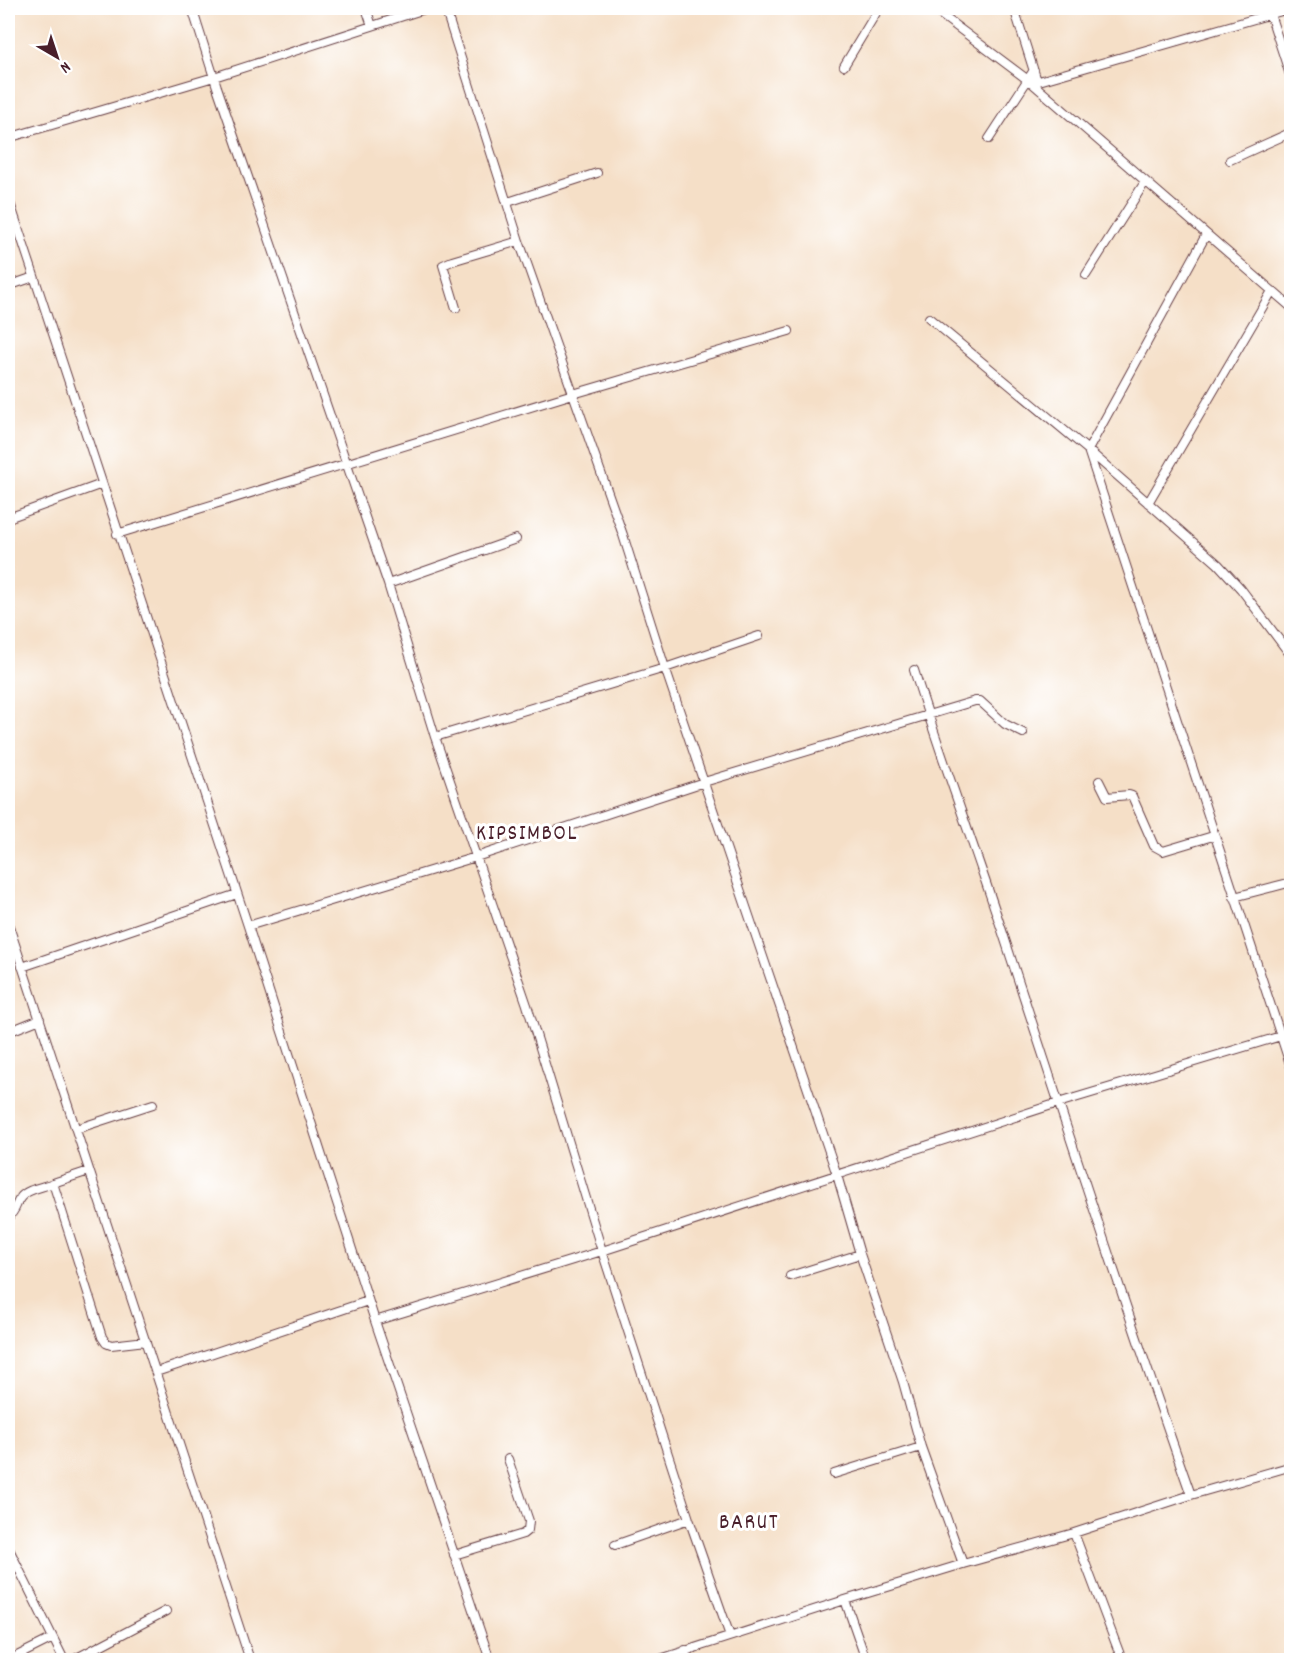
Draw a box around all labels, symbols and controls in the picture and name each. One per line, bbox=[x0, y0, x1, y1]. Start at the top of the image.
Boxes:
north arrow bbox=[27, 27, 87, 87]
text: N bbox=[54, 55, 75, 78]
district label: KIPSIMBOL bbox=[476, 819, 578, 850]
district label: BARUT bbox=[719, 1508, 779, 1539]

